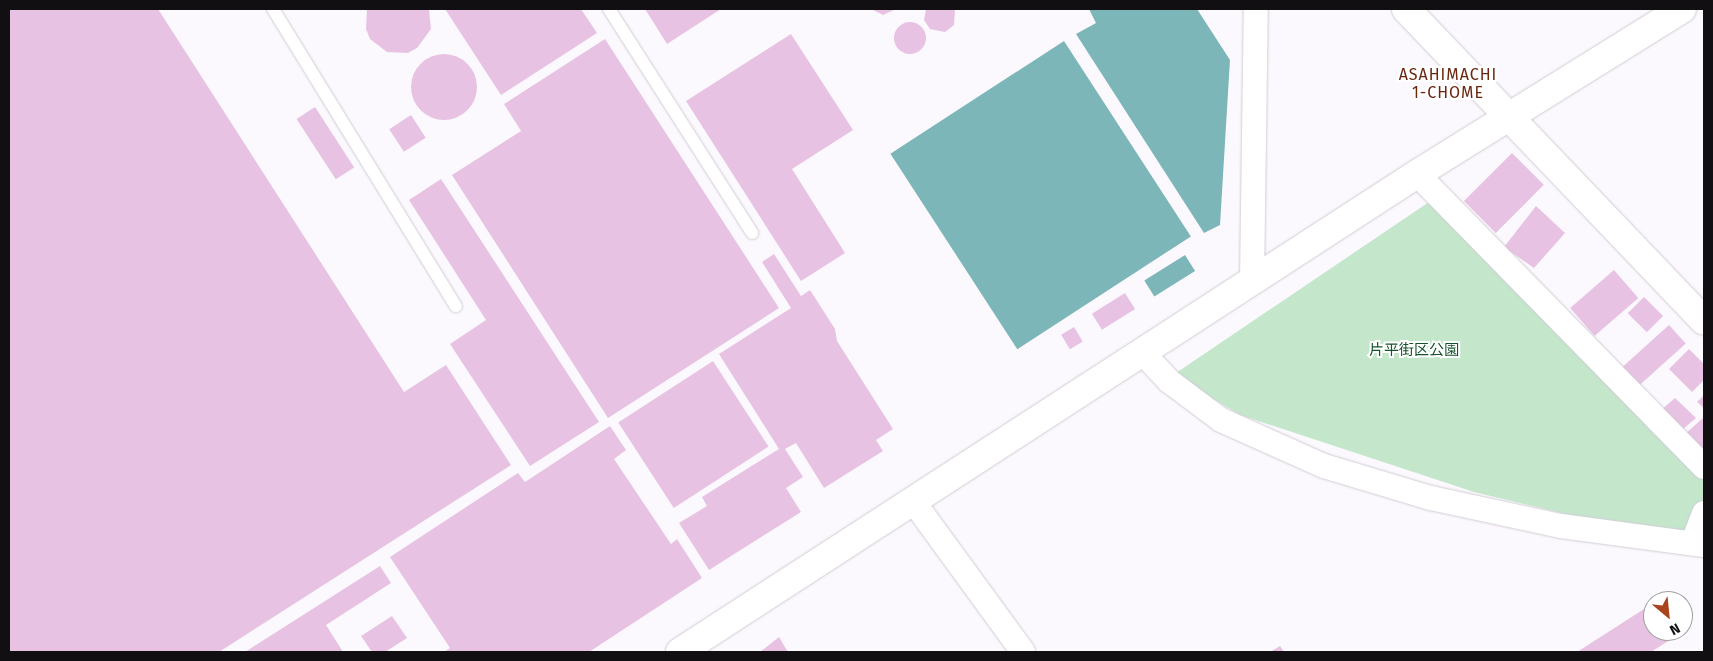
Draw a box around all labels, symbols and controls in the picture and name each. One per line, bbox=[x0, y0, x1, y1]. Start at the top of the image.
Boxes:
district label: ASAHIMACHI 1-CHOME bbox=[1397, 65, 1499, 103]
park label: 片平街区公園 bbox=[1369, 342, 1459, 360]
north arrow bbox=[1643, 591, 1693, 641]
text: N bbox=[1667, 619, 1683, 638]

